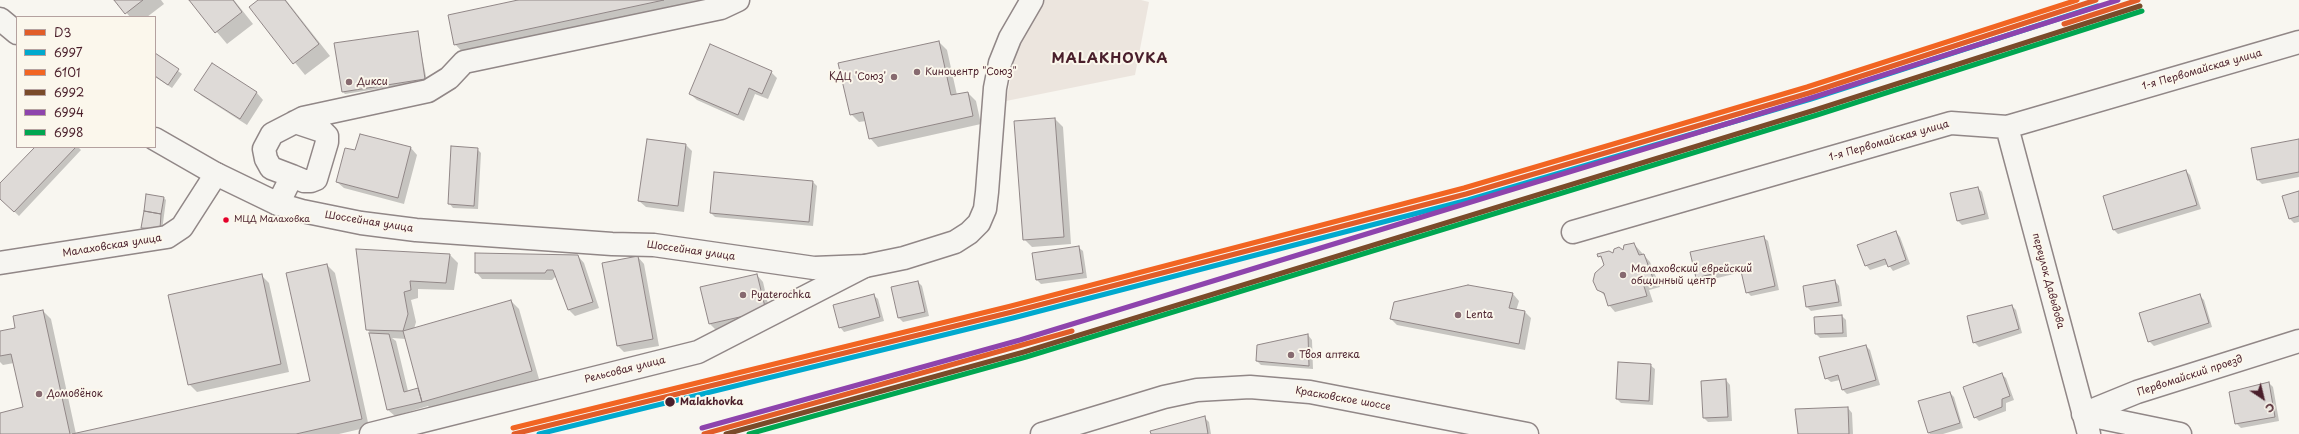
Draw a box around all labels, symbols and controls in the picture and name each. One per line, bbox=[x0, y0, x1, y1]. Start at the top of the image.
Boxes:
legend bbox=[16, 16, 156, 148]
text: D3 bbox=[54, 23, 71, 41]
text: 6997 bbox=[54, 43, 83, 61]
street label: 1-я Первомайская улица bbox=[2140, 47, 2264, 93]
district label: MALAKHOVKA bbox=[1052, 51, 1168, 67]
text: 6101 bbox=[54, 63, 81, 81]
place label: Киноцентр "Союз" bbox=[925, 66, 1017, 78]
marker: Киноцентр "Союз" bbox=[912, 67, 922, 77]
place label: КДЦ 'Союз' bbox=[829, 71, 886, 83]
marker: КДЦ 'Союз' bbox=[889, 72, 899, 82]
place label: Дикси bbox=[357, 76, 388, 88]
marker: Дикси bbox=[344, 77, 354, 87]
text: 6992 bbox=[54, 83, 84, 101]
text: 6994 bbox=[54, 103, 84, 121]
street label: 1-я Первомайская улица bbox=[1827, 118, 1951, 164]
text: 6998 bbox=[54, 123, 84, 141]
street label: Шоссейная улица bbox=[324, 209, 414, 235]
marker: МЦД Малаховка bbox=[221, 215, 231, 225]
place label: МЦД Малаховка bbox=[234, 215, 310, 225]
street label: Малаховская улица bbox=[62, 232, 162, 260]
street label: переулок Давыдова bbox=[2029, 232, 2067, 330]
street label: Шоссейная улица bbox=[646, 239, 736, 263]
place label: Малаховский еврейский общинный центр bbox=[1631, 263, 1752, 286]
marker: Малаховский еврейский общинный центр bbox=[1618, 270, 1628, 280]
place label: Pyaterochka bbox=[751, 289, 811, 301]
marker: Pyaterochka bbox=[738, 290, 748, 300]
place label: Lenta bbox=[1466, 309, 1493, 321]
marker: Lenta bbox=[1453, 310, 1463, 320]
place label: Твоя аптека bbox=[1299, 349, 1360, 361]
marker: Твоя аптека bbox=[1286, 350, 1296, 360]
street label: Первомайский проезд bbox=[2136, 353, 2244, 399]
street label: Рельсовая улица bbox=[583, 354, 667, 386]
north arrow bbox=[2243, 378, 2283, 418]
street label: Красковское шоссе bbox=[1294, 385, 1392, 413]
place label: Домовёнок bbox=[47, 388, 103, 400]
marker: Домовёнок bbox=[34, 389, 44, 399]
marker: Malakhovka bbox=[663, 395, 677, 409]
place label: Malakhovka bbox=[680, 396, 743, 408]
text: С bbox=[2262, 399, 2278, 418]

